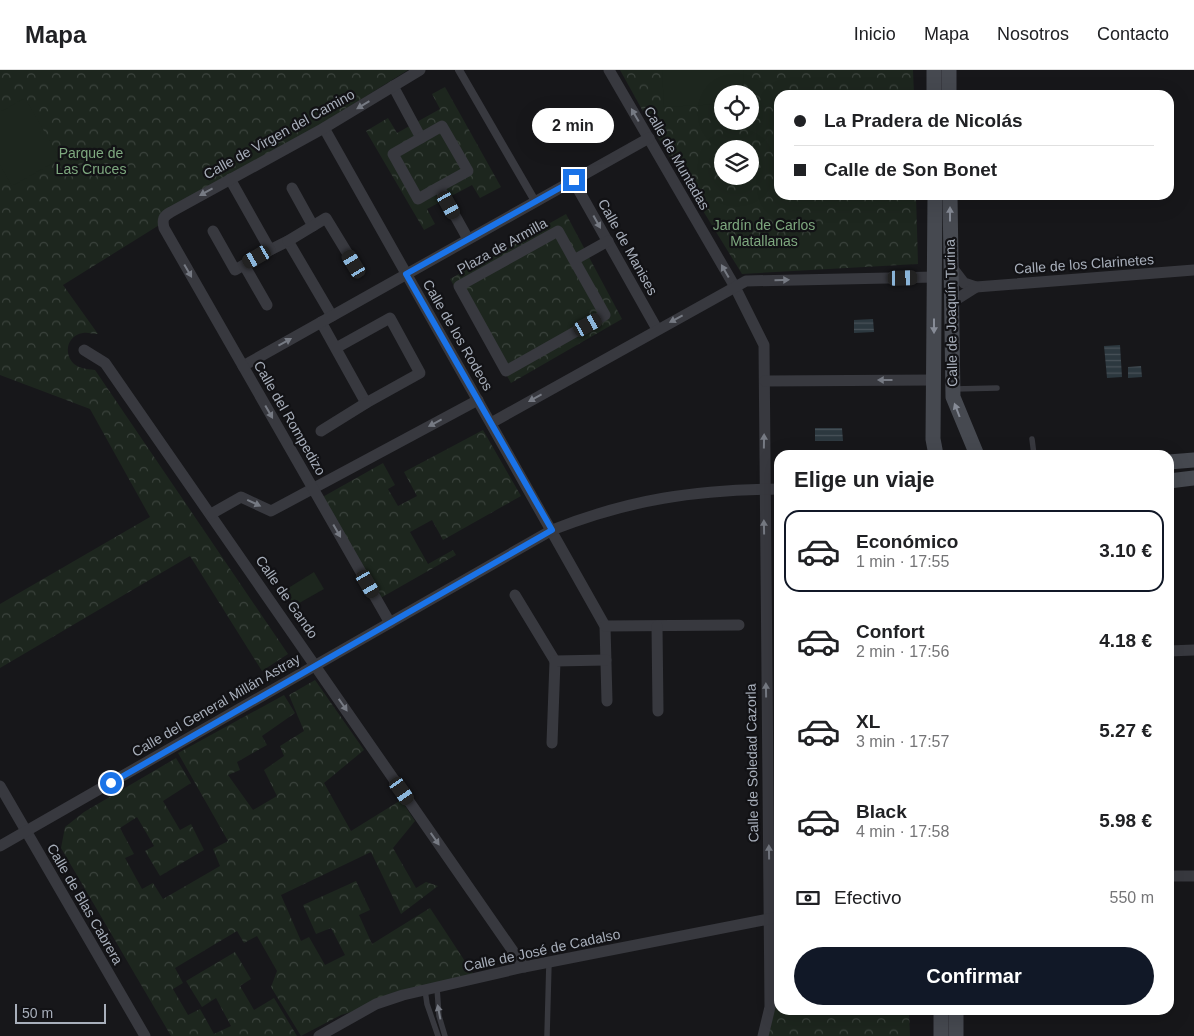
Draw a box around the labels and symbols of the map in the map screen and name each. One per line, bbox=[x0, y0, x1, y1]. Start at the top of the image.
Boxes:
street label: Calle de Virgen del Camino bbox=[201, 86, 357, 182]
one-way arrow bbox=[357, 100, 370, 109]
street label: Calle de Muntadas bbox=[641, 103, 713, 213]
one-way arrow bbox=[631, 107, 639, 122]
callout: 2 min bbox=[533, 108, 615, 142]
park label: Parque de Las Cruces bbox=[56, 145, 126, 177]
route end bbox=[563, 169, 585, 191]
one-way arrow bbox=[199, 188, 213, 196]
car bbox=[435, 188, 462, 222]
street label: Calle de Manises bbox=[595, 196, 661, 298]
one-way arrow bbox=[946, 206, 954, 222]
street label: Plaza de Armilla bbox=[454, 215, 550, 277]
one-way arrow bbox=[593, 215, 601, 230]
park label: Jardín de Carlos Matallanas bbox=[713, 217, 815, 249]
street label: Calle de Joaquín Turina bbox=[942, 239, 960, 387]
car bbox=[240, 243, 273, 271]
car bbox=[339, 247, 368, 281]
street label: Calle de los Clarinetes bbox=[1014, 251, 1154, 277]
one-way arrow bbox=[184, 264, 193, 277]
one-way arrow bbox=[720, 264, 729, 277]
car bbox=[887, 270, 918, 286]
one-way arrow bbox=[774, 276, 790, 284]
street label: Calle de los Rodeos bbox=[420, 277, 496, 393]
car bbox=[571, 311, 604, 339]
one-way arrow bbox=[669, 315, 684, 323]
one-way arrow bbox=[930, 318, 938, 334]
one-way arrow bbox=[279, 338, 292, 347]
street label: Calle del Rompedizo bbox=[251, 358, 329, 478]
one-way arrow bbox=[877, 376, 893, 384]
one-way arrow bbox=[527, 394, 542, 402]
one-way arrow bbox=[953, 403, 961, 418]
one-way arrow bbox=[265, 404, 273, 419]
one-way arrow bbox=[427, 419, 442, 427]
one-way arrow bbox=[761, 433, 769, 449]
one-way arrow bbox=[247, 500, 261, 508]
one-way arrow bbox=[760, 519, 768, 535]
one-way arrow bbox=[333, 525, 342, 538]
street label: Calle de Gando bbox=[253, 553, 322, 642]
car bbox=[354, 567, 381, 601]
street label: Calle del General Millán Astray bbox=[129, 650, 303, 760]
one-way arrow bbox=[762, 682, 770, 698]
street label: Calle de Soledad Cazorla bbox=[743, 683, 761, 843]
one-way arrow bbox=[338, 699, 348, 712]
route start bbox=[100, 772, 122, 794]
car bbox=[387, 774, 416, 808]
one-way arrow bbox=[430, 832, 440, 846]
street label: Calle de Blas Cabrera bbox=[44, 841, 126, 967]
one-way arrow bbox=[764, 844, 772, 860]
street label: Calle de José de Cadalso bbox=[462, 926, 622, 974]
scale bar bbox=[15, 1001, 106, 1024]
one-way arrow bbox=[435, 1005, 443, 1020]

